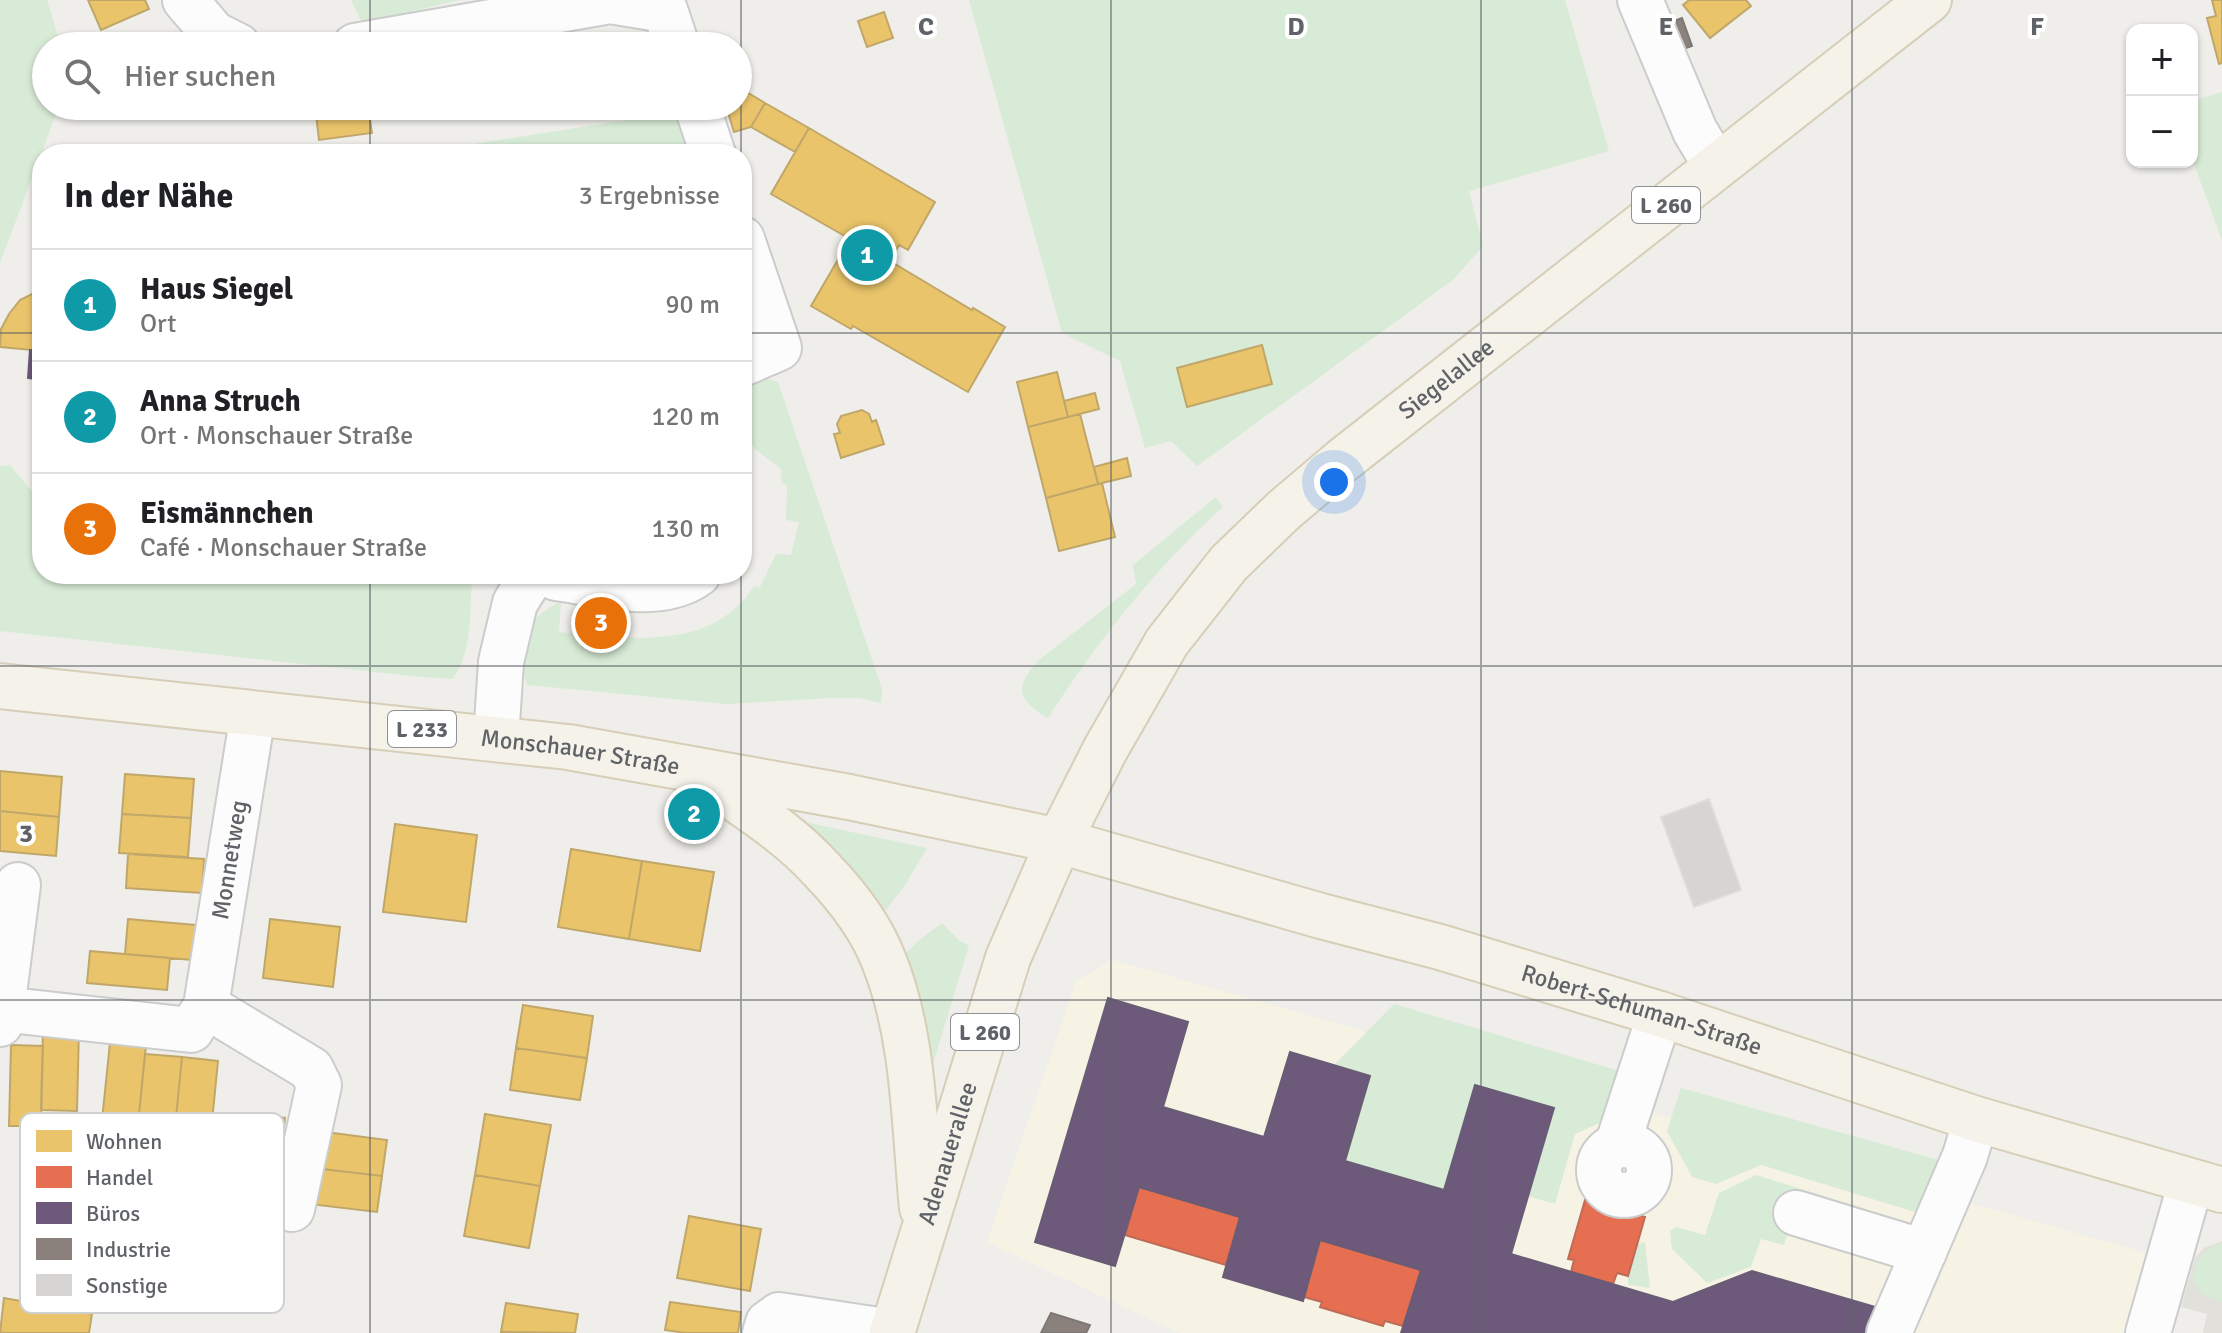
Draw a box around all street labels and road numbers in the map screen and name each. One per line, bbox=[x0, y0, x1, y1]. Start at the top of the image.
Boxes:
road number: L 260 bbox=[1632, 187, 1700, 223]
street label: Siegelallee bbox=[1392, 332, 1500, 426]
road number: L 233 bbox=[388, 711, 456, 747]
street label: Monschauer Straße bbox=[479, 723, 682, 782]
street label: Monnetweg bbox=[205, 798, 254, 922]
street label: Robert-Schuman-Straße bbox=[1518, 958, 1766, 1062]
road number: L 260 bbox=[951, 1014, 1019, 1050]
street label: Adenauerallee bbox=[911, 1078, 984, 1229]

